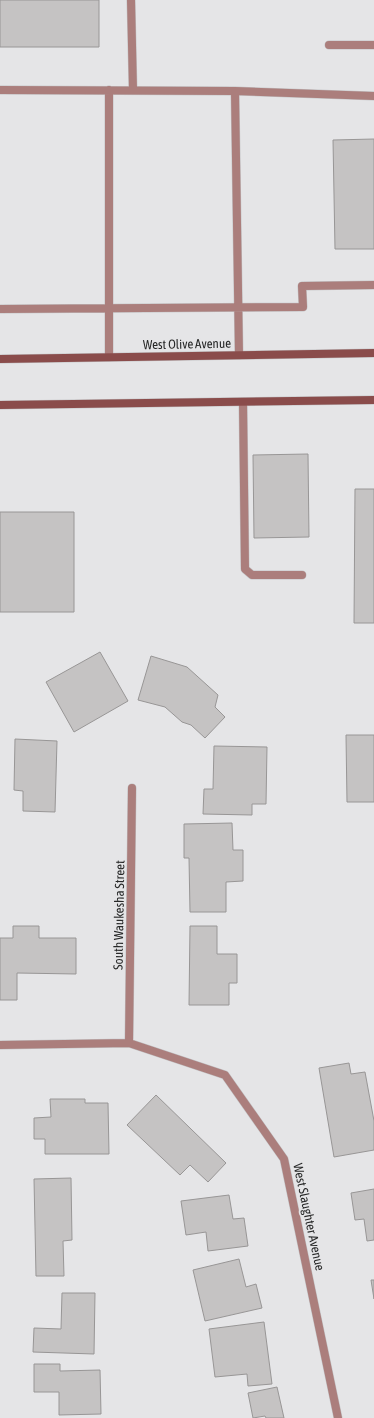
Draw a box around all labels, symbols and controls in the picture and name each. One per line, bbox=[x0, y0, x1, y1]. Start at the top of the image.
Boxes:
street label: West Olive Avenue bbox=[143, 336, 231, 352]
street label: South Waukesha Street bbox=[111, 860, 127, 970]
street label: West Slaughter Avenue bbox=[290, 1162, 328, 1272]

